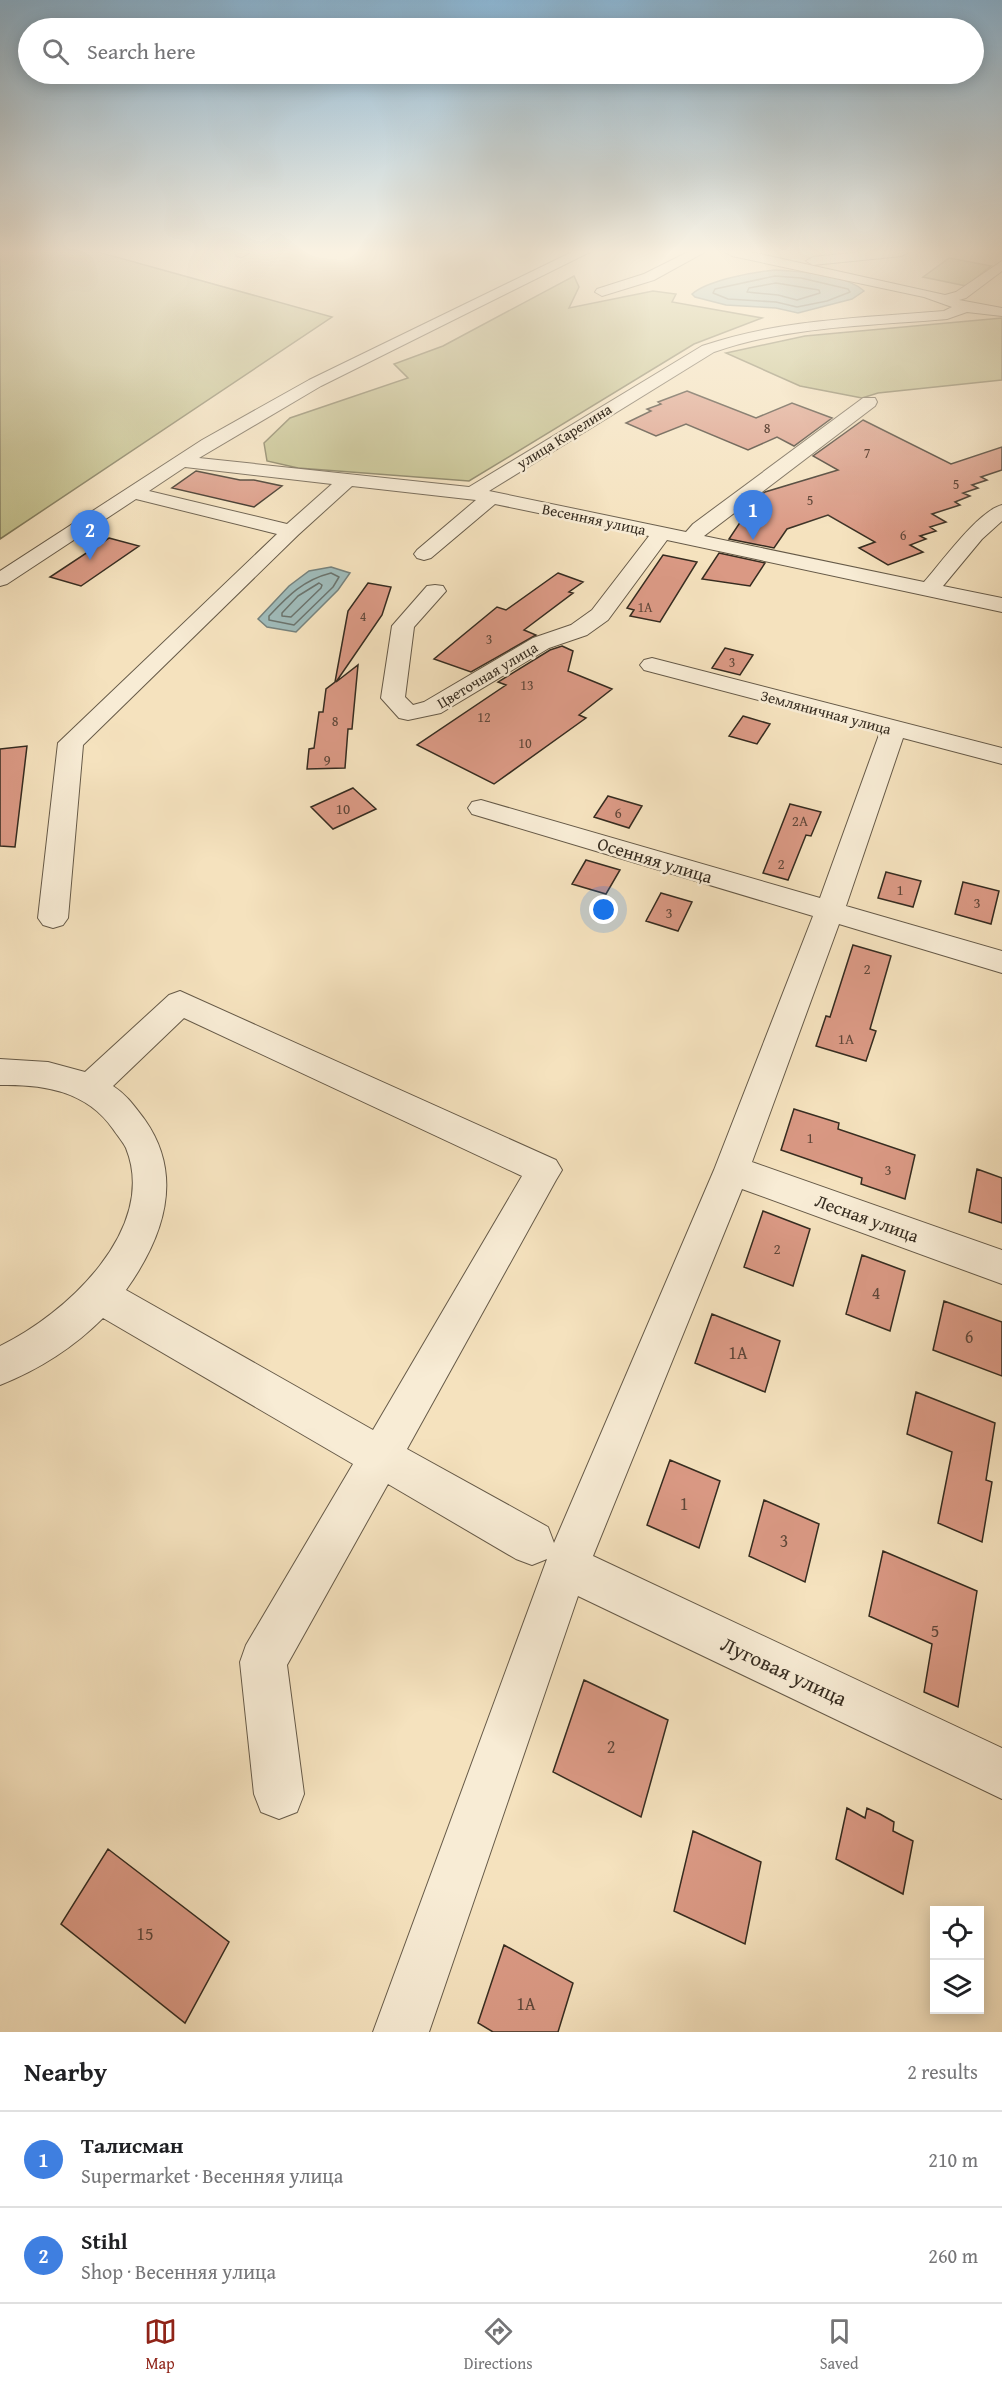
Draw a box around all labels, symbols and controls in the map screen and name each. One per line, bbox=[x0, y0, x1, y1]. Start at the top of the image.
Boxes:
search box bbox=[18, 18, 984, 84]
icon: search bbox=[39, 35, 72, 68]
text: Search here bbox=[87, 35, 196, 67]
street label: улица Карелина bbox=[512, 398, 616, 474]
house number: 8 bbox=[764, 418, 771, 438]
house number: 7 bbox=[864, 443, 871, 463]
house number: 5 bbox=[953, 474, 959, 494]
pin: 1 bbox=[734, 490, 772, 540]
house number: 5 bbox=[807, 490, 813, 510]
street label: Весенняя улица bbox=[540, 498, 649, 540]
pin: 2 bbox=[70, 510, 110, 560]
house number: 6 bbox=[900, 525, 907, 545]
house number: 1А bbox=[637, 597, 653, 617]
house number: 4 bbox=[360, 606, 367, 626]
house number: 3 bbox=[486, 629, 492, 649]
street label: Цветочная улица bbox=[433, 636, 542, 713]
house number: 3 bbox=[729, 652, 735, 672]
house number: 13 bbox=[520, 675, 534, 695]
street label: Земляничная улица bbox=[758, 684, 894, 740]
house number: 12 bbox=[477, 707, 491, 727]
house number: 8 bbox=[332, 711, 339, 731]
house number: 10 bbox=[518, 733, 532, 753]
house number: 9 bbox=[323, 749, 331, 770]
house number: 10 bbox=[336, 798, 350, 819]
house number: 6 bbox=[614, 802, 622, 823]
house number: 2А bbox=[792, 810, 808, 831]
street label: Осенняя улица bbox=[594, 830, 716, 890]
house number: 2 bbox=[777, 853, 785, 874]
house number: 1 bbox=[896, 879, 904, 900]
house number: 3 bbox=[973, 892, 981, 913]
your location bbox=[589, 895, 618, 924]
house number: 3 bbox=[665, 902, 673, 923]
house number: 2 bbox=[863, 958, 871, 979]
house number: 1А bbox=[838, 1028, 854, 1049]
house number: 1 bbox=[806, 1127, 814, 1148]
house number: 3 bbox=[884, 1159, 892, 1180]
street label: Лесная улица bbox=[811, 1187, 923, 1249]
house number: 2 bbox=[773, 1238, 781, 1259]
house number: 4 bbox=[872, 1279, 880, 1306]
house number: 6 bbox=[965, 1323, 973, 1350]
house number: 1А bbox=[728, 1339, 748, 1366]
house number: 1 bbox=[680, 1490, 688, 1517]
house number: 3 bbox=[780, 1527, 788, 1554]
house number: 5 bbox=[931, 1617, 939, 1644]
street label: Луговая улица bbox=[716, 1628, 852, 1714]
house number: 2 bbox=[607, 1733, 615, 1760]
map controls bbox=[930, 1906, 984, 2014]
button: locate bbox=[930, 1906, 984, 1960]
house number: 15 bbox=[136, 1920, 154, 1947]
button: layers bbox=[930, 1960, 984, 2014]
house number: 1А bbox=[516, 1990, 536, 2017]
text: Nearby bbox=[24, 2052, 107, 2091]
text: 2 results bbox=[907, 2057, 978, 2086]
text: Талисман bbox=[81, 2129, 183, 2161]
text: 1 bbox=[38, 2145, 49, 2174]
text: 210 m bbox=[928, 2145, 978, 2174]
text: Supermarket · Весенняя улица bbox=[81, 2161, 343, 2190]
text: Stihl bbox=[81, 2225, 128, 2257]
text: 2 bbox=[38, 2241, 49, 2270]
text: 260 m bbox=[928, 2241, 978, 2270]
text: Shop · Весенняя улица bbox=[81, 2257, 276, 2286]
tab: Map bbox=[144, 2315, 177, 2375]
tab: Directions bbox=[464, 2315, 533, 2375]
tab: Saved bbox=[820, 2315, 858, 2375]

